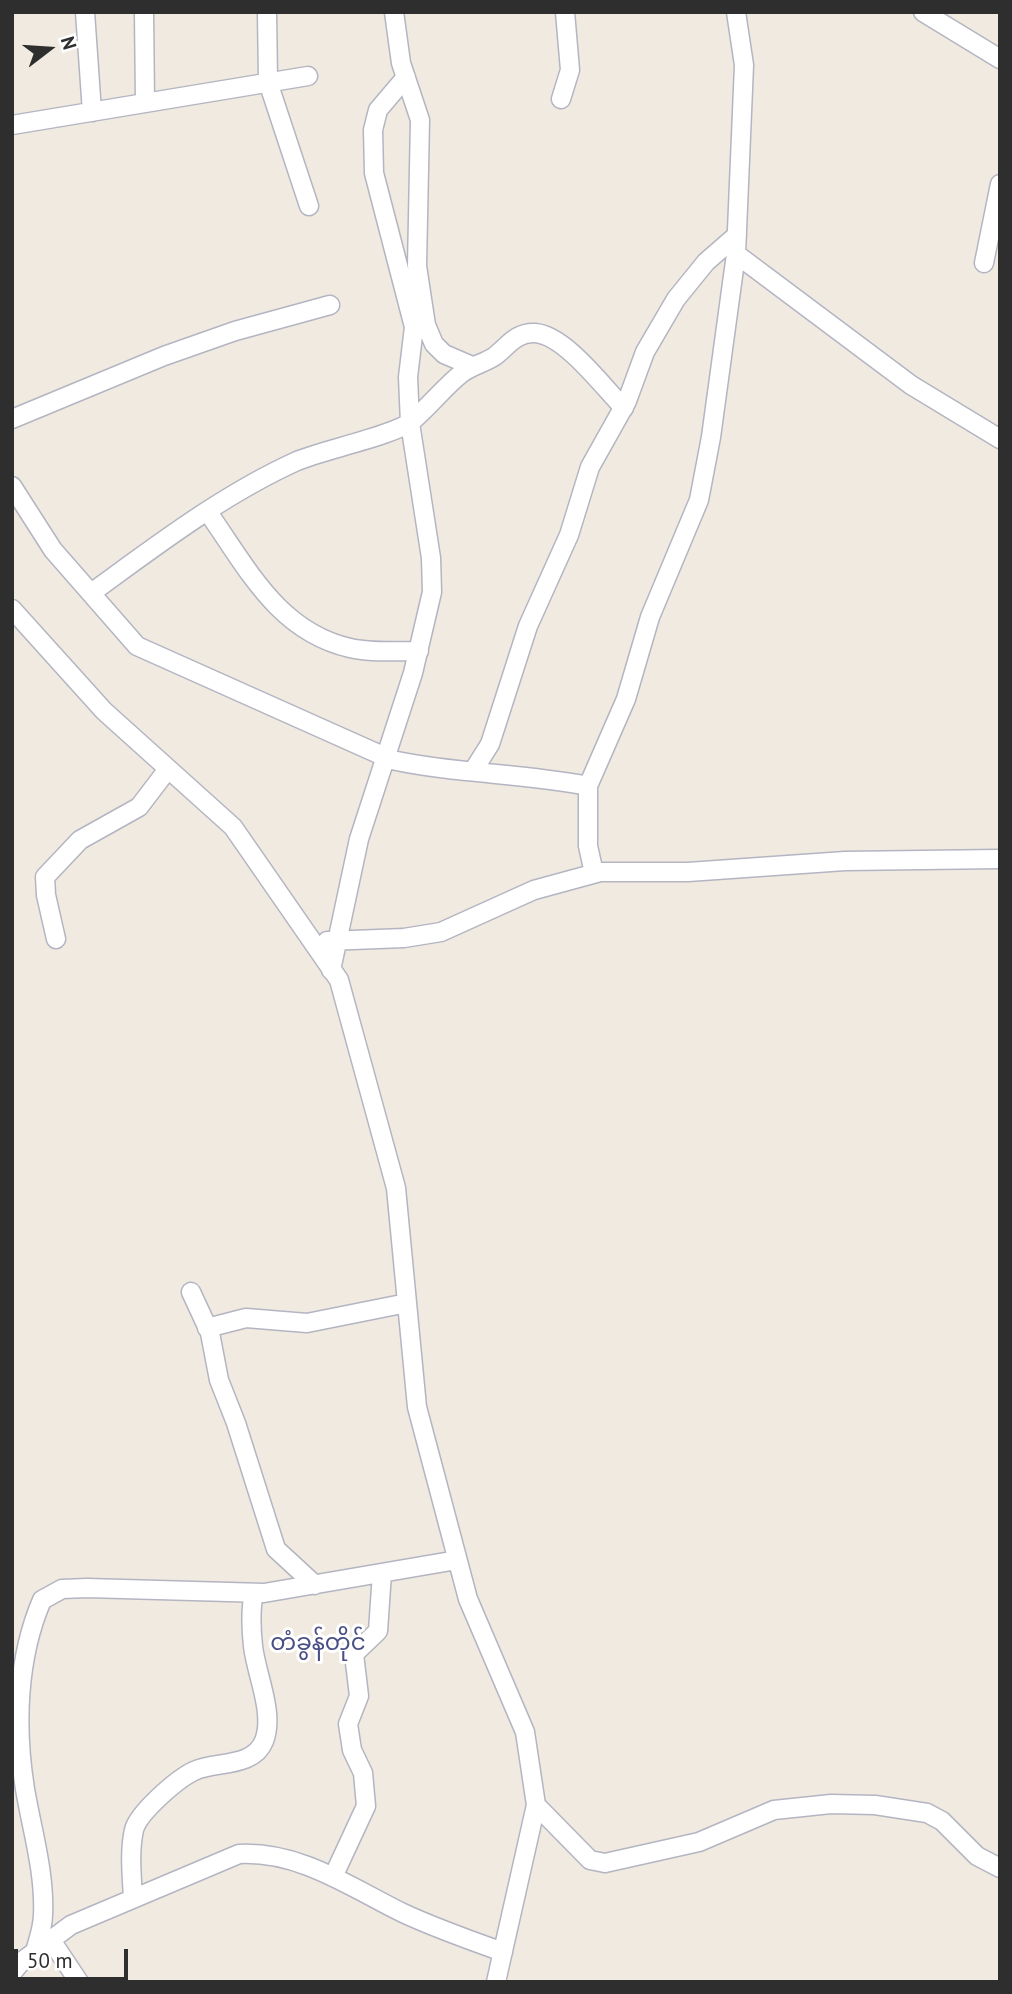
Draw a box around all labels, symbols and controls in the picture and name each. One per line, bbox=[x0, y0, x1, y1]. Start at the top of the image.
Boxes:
north arrow bbox=[14, 14, 84, 84]
text: N bbox=[56, 33, 82, 52]
district label: တံခွန်တိုင် bbox=[270, 1629, 366, 1657]
scale bar bbox=[18, 1934, 131, 1978]
text: 50 m bbox=[27, 1947, 73, 1974]

